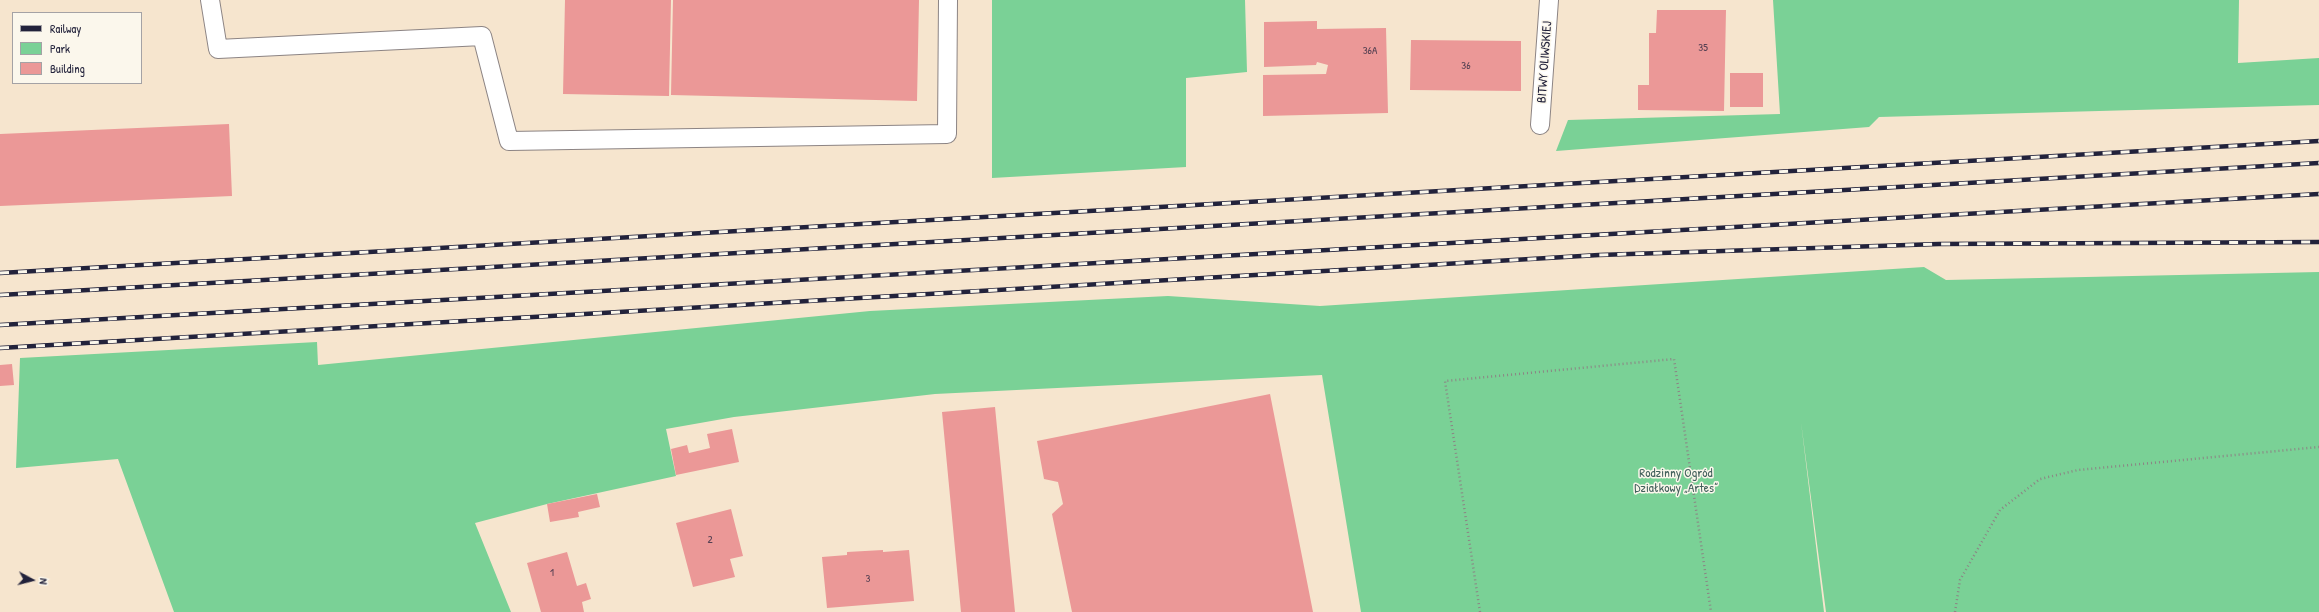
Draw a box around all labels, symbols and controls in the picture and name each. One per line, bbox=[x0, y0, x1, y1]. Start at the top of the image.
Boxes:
legend bbox=[12, 12, 142, 84]
text: Railway bbox=[50, 20, 81, 37]
street label: BITWY OLIWSKIEJ bbox=[1534, 21, 1556, 103]
text: Park bbox=[50, 40, 70, 57]
house number: 35 bbox=[1698, 41, 1708, 55]
house number: 36A bbox=[1363, 44, 1377, 58]
house number: 36 bbox=[1461, 59, 1471, 73]
text: Building bbox=[50, 60, 85, 77]
park label: Rodzinny Ogród Działkowy „Artes” bbox=[1634, 466, 1718, 497]
house number: 2 bbox=[707, 533, 713, 547]
north arrow bbox=[12, 560, 52, 600]
house number: 1 bbox=[550, 566, 554, 580]
house number: 3 bbox=[866, 572, 870, 586]
text: N bbox=[37, 578, 51, 585]

